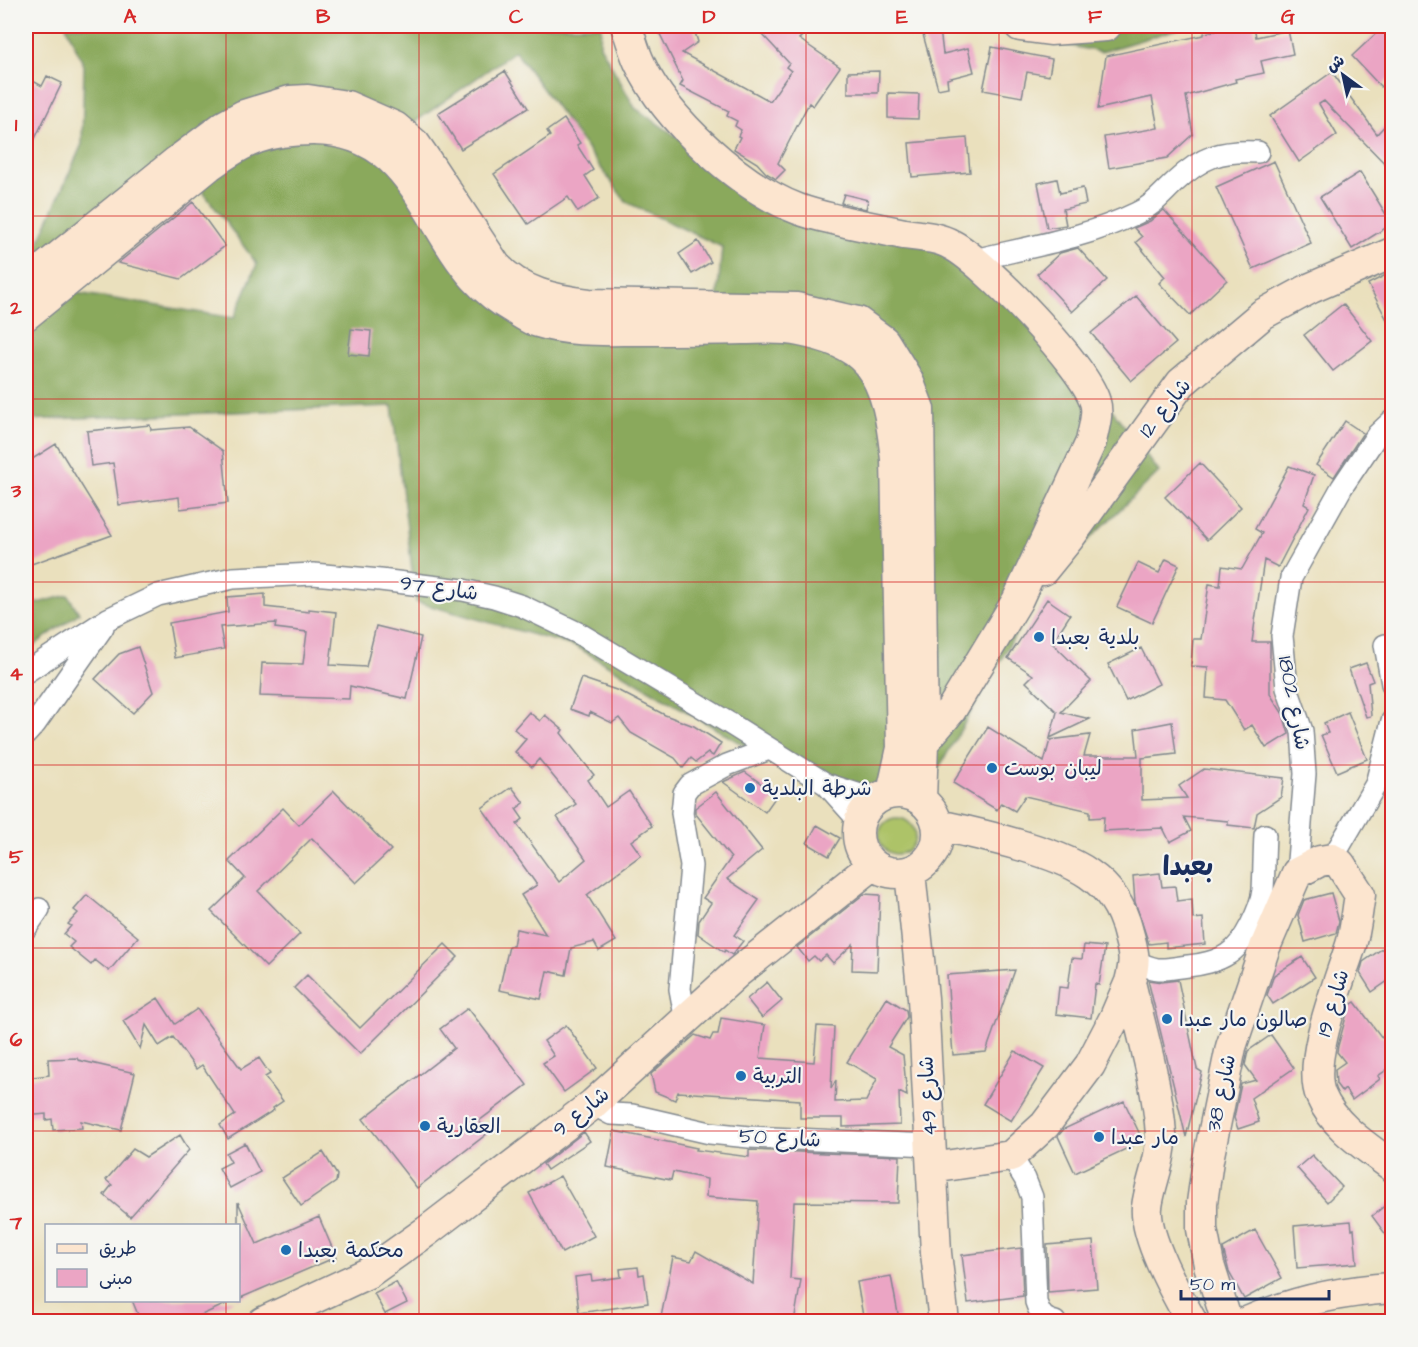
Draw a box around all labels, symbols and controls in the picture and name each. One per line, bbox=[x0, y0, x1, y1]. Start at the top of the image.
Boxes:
text: A bbox=[124, 3, 137, 31]
text: B bbox=[316, 3, 331, 31]
text: C bbox=[509, 3, 524, 31]
text: D bbox=[703, 3, 716, 31]
text: E bbox=[896, 3, 908, 31]
text: F bbox=[1088, 3, 1103, 31]
text: G bbox=[1281, 3, 1295, 31]
north arrow bbox=[1313, 45, 1373, 105]
text: ش bbox=[1322, 49, 1349, 77]
text: 1 bbox=[15, 111, 18, 139]
text: 2 bbox=[9, 294, 22, 322]
street label: شارع 12 bbox=[1132, 372, 1198, 444]
text: 3 bbox=[10, 477, 22, 505]
street label: شارع 97 bbox=[398, 568, 480, 608]
place label: بلدية بعبدا bbox=[1051, 623, 1140, 652]
marker: بلدية بعبدا bbox=[1032, 630, 1046, 644]
street label: شارع 1802 bbox=[1271, 653, 1317, 753]
text: 4 bbox=[9, 660, 23, 688]
place label: ليبان بوست bbox=[1004, 754, 1102, 783]
marker: ليبان بوست bbox=[985, 761, 999, 775]
place label: شرطة البلدية bbox=[762, 774, 872, 803]
marker: شرطة البلدية bbox=[743, 781, 757, 795]
text: 5 bbox=[9, 843, 24, 871]
district label: بعبدا bbox=[1163, 848, 1213, 886]
street label: شارع 19 bbox=[1310, 966, 1356, 1040]
place label: صالون مار عبدا bbox=[1179, 1005, 1308, 1034]
marker: صالون مار عبدا bbox=[1160, 1012, 1174, 1026]
text: 6 bbox=[10, 1026, 23, 1054]
street label: شارع 38 bbox=[1199, 1052, 1243, 1134]
street label: شارع 49 bbox=[911, 1055, 945, 1137]
place label: التربية bbox=[753, 1062, 802, 1091]
marker: التربية bbox=[734, 1069, 748, 1083]
street label: شارع 9 bbox=[546, 1080, 616, 1144]
place label: العقارية bbox=[437, 1112, 501, 1141]
marker: العقارية bbox=[418, 1119, 432, 1133]
street label: شارع 50 bbox=[738, 1121, 822, 1155]
place label: مار عبدا bbox=[1111, 1123, 1179, 1152]
marker: مار عبدا bbox=[1092, 1130, 1106, 1144]
text: 7 bbox=[9, 1209, 23, 1237]
legend bbox=[45, 1224, 240, 1302]
text: طريق bbox=[99, 1236, 137, 1261]
place label: محكمة بعبدا bbox=[298, 1236, 404, 1265]
marker: محكمة بعبدا bbox=[279, 1243, 293, 1257]
scale bar bbox=[1181, 1263, 1330, 1301]
text: مبنى bbox=[99, 1266, 133, 1291]
text: 50 m bbox=[1190, 1272, 1235, 1297]

